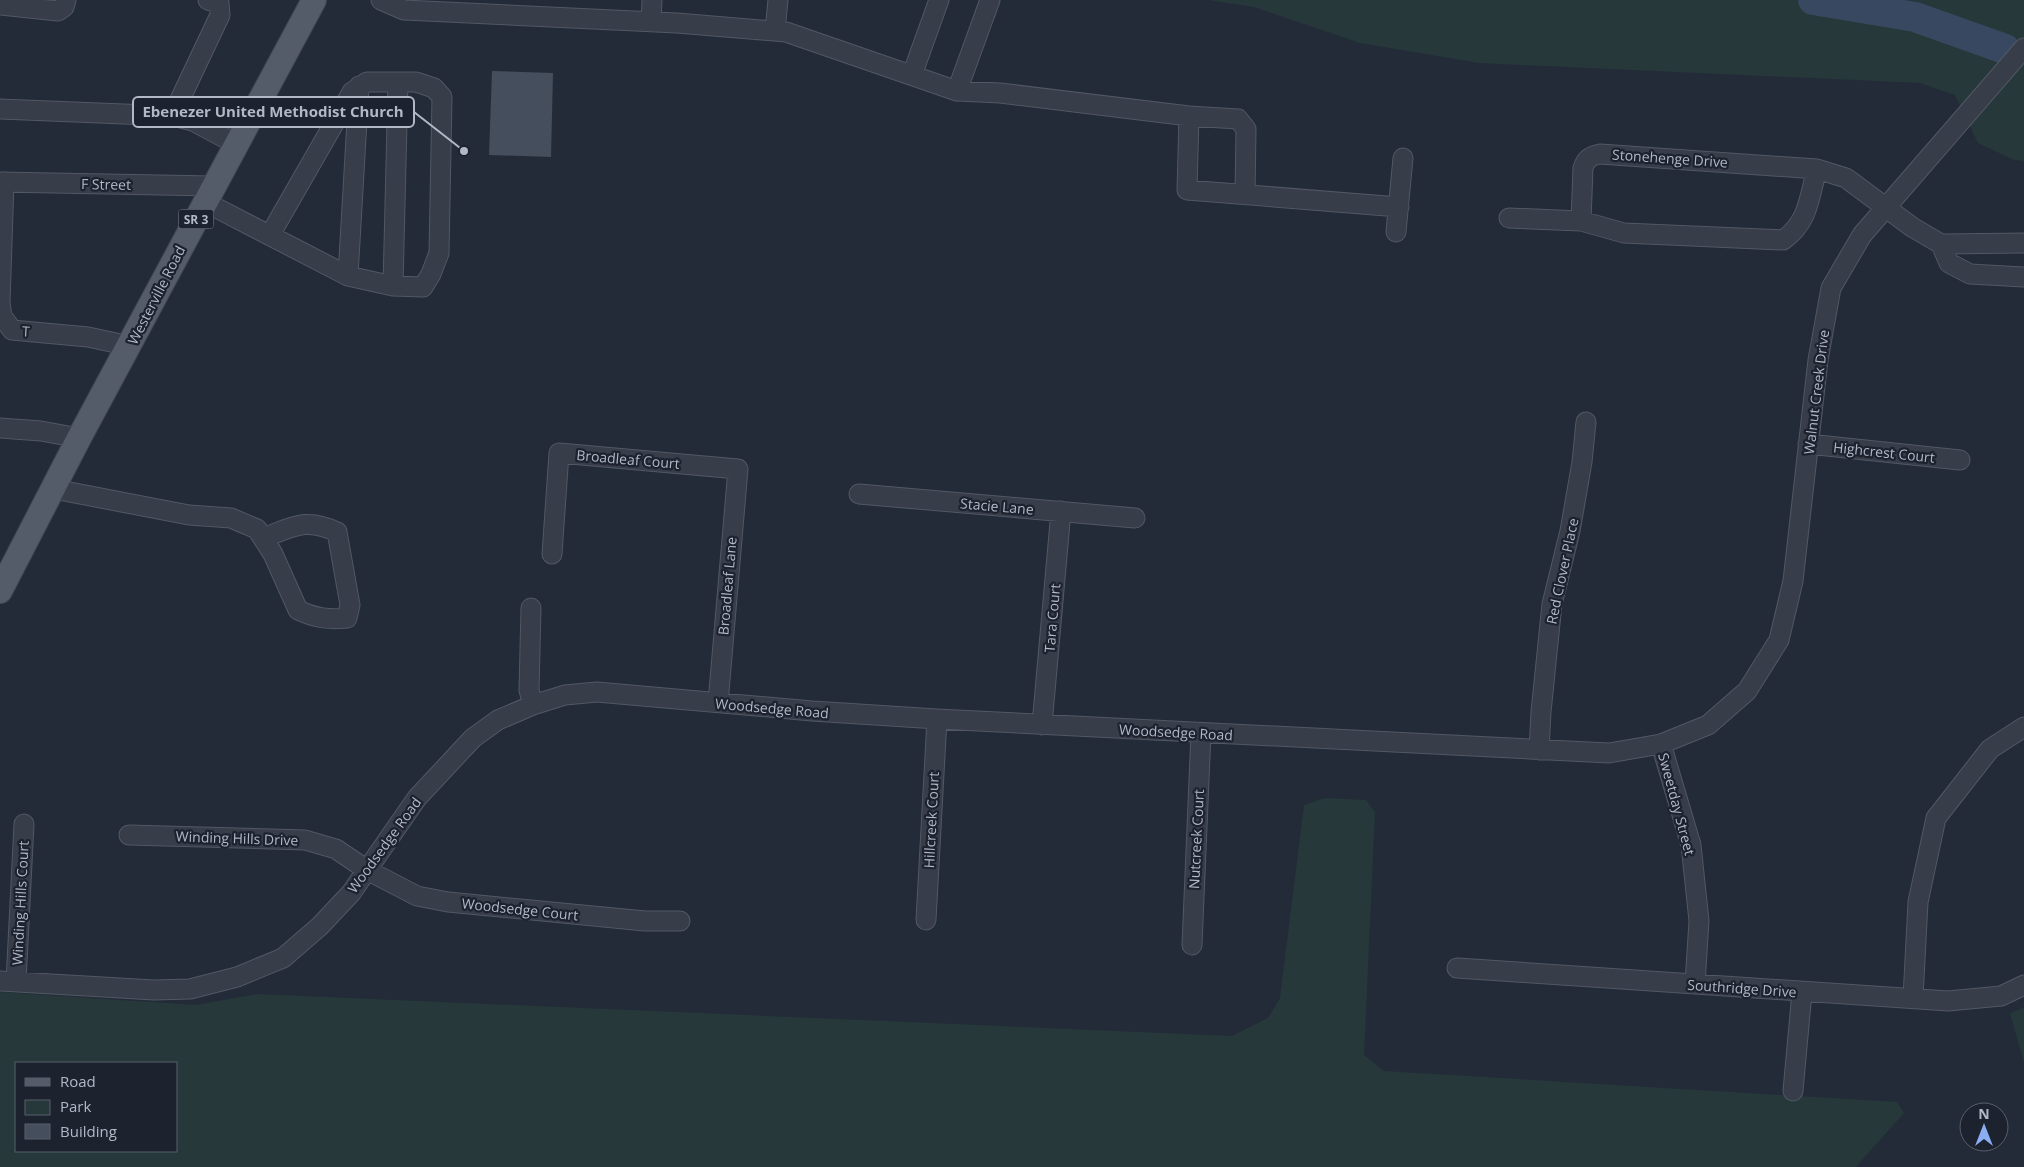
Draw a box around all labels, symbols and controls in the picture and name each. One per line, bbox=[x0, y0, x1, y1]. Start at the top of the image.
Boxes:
callout: Ebenezer United Methodist Church bbox=[133, 97, 414, 127]
text: Ebenezer United Methodist Church bbox=[142, 101, 404, 121]
street label: Stonehenge Drive bbox=[1612, 144, 1729, 172]
street label: F Street bbox=[81, 174, 131, 194]
road number: SR 3 bbox=[178, 210, 214, 228]
street label: Westerville Road bbox=[123, 242, 189, 348]
street label: T bbox=[22, 321, 31, 341]
street label: Walnut Creek Drive bbox=[1799, 328, 1833, 455]
street label: Highcrest Court bbox=[1832, 437, 1936, 467]
street label: Broadleaf Court bbox=[576, 445, 680, 473]
street label: Stacie Lane bbox=[959, 493, 1035, 519]
street label: Red Clover Place bbox=[1541, 516, 1583, 626]
street label: Broadleaf Lane bbox=[713, 536, 741, 636]
street label: Tara Court bbox=[1040, 583, 1064, 653]
street label: Woodsedge Road bbox=[714, 694, 830, 722]
street label: Woodsedge Road bbox=[1119, 720, 1233, 744]
street label: Sweetday Street bbox=[1654, 751, 1700, 857]
street label: Hillcreek Court bbox=[919, 771, 943, 869]
street label: Nutcreek Court bbox=[1184, 789, 1208, 889]
street label: Woodsedge Road bbox=[343, 793, 425, 897]
street label: Winding Hills Drive bbox=[175, 826, 299, 850]
street label: Winding Hills Court bbox=[7, 840, 33, 966]
street label: Woodsedge Court bbox=[461, 893, 579, 925]
street label: Southridge Drive bbox=[1687, 975, 1797, 1001]
legend bbox=[15, 1062, 178, 1152]
text: Road bbox=[60, 1071, 96, 1091]
text: Park bbox=[60, 1096, 91, 1116]
north arrow bbox=[1959, 1102, 2009, 1152]
text: N bbox=[1978, 1104, 1990, 1123]
text: Building bbox=[60, 1121, 117, 1141]

